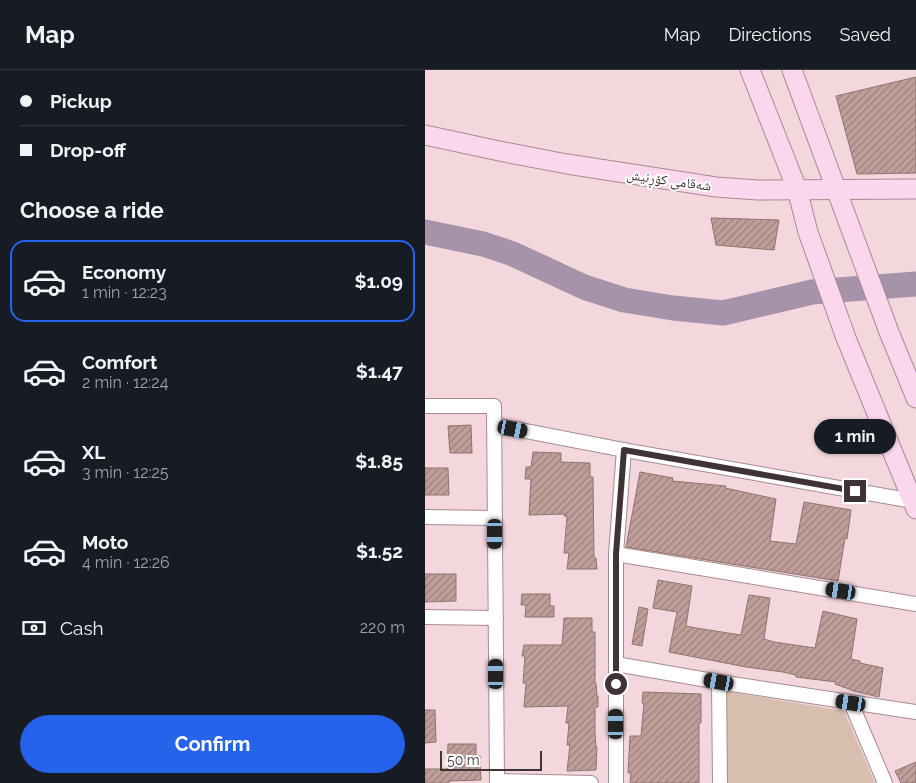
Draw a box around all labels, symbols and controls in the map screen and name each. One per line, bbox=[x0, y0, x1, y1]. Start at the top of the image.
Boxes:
text: Map bbox=[25, 20, 75, 49]
text: Map bbox=[664, 24, 700, 45]
text: Directions bbox=[728, 24, 812, 45]
text: Saved bbox=[840, 24, 891, 45]
text: Pickup bbox=[50, 90, 112, 112]
text: Drop-off bbox=[50, 139, 126, 161]
street label: شەقامی کۆڕنیش bbox=[625, 166, 712, 198]
text: Choose a ride bbox=[20, 197, 164, 223]
icon: car bbox=[22, 259, 67, 304]
text: Economy bbox=[82, 261, 166, 283]
text: $1.09 bbox=[354, 270, 403, 292]
text: 1 min · 12:23 bbox=[82, 283, 167, 302]
icon: car bbox=[22, 349, 67, 394]
text: Comfort bbox=[82, 351, 157, 373]
text: $1.47 bbox=[356, 360, 403, 382]
text: 2 min · 12:24 bbox=[82, 373, 168, 392]
callout: 1 min bbox=[814, 418, 896, 454]
car bbox=[496, 419, 529, 439]
text: 1 min bbox=[835, 427, 875, 446]
icon: car bbox=[22, 439, 67, 484]
text: XL bbox=[82, 441, 105, 463]
text: $1.85 bbox=[355, 450, 403, 472]
text: 3 min · 12:25 bbox=[82, 463, 169, 482]
route end bbox=[844, 480, 866, 502]
car bbox=[487, 519, 502, 549]
icon: car bbox=[22, 529, 67, 574]
text: Moto bbox=[82, 531, 128, 553]
text: $1.52 bbox=[356, 540, 403, 562]
text: 4 min · 12:26 bbox=[82, 553, 170, 572]
car bbox=[825, 581, 856, 601]
icon: cash bbox=[20, 614, 48, 642]
text: Cash bbox=[60, 617, 104, 639]
text: 220 m bbox=[360, 618, 405, 637]
car bbox=[488, 659, 503, 689]
car bbox=[702, 672, 735, 692]
route start bbox=[605, 673, 627, 695]
car bbox=[835, 693, 866, 713]
car bbox=[608, 709, 623, 739]
button: Confirm bbox=[20, 715, 405, 773]
scale bar bbox=[440, 748, 543, 771]
text: 50 m bbox=[447, 752, 480, 768]

